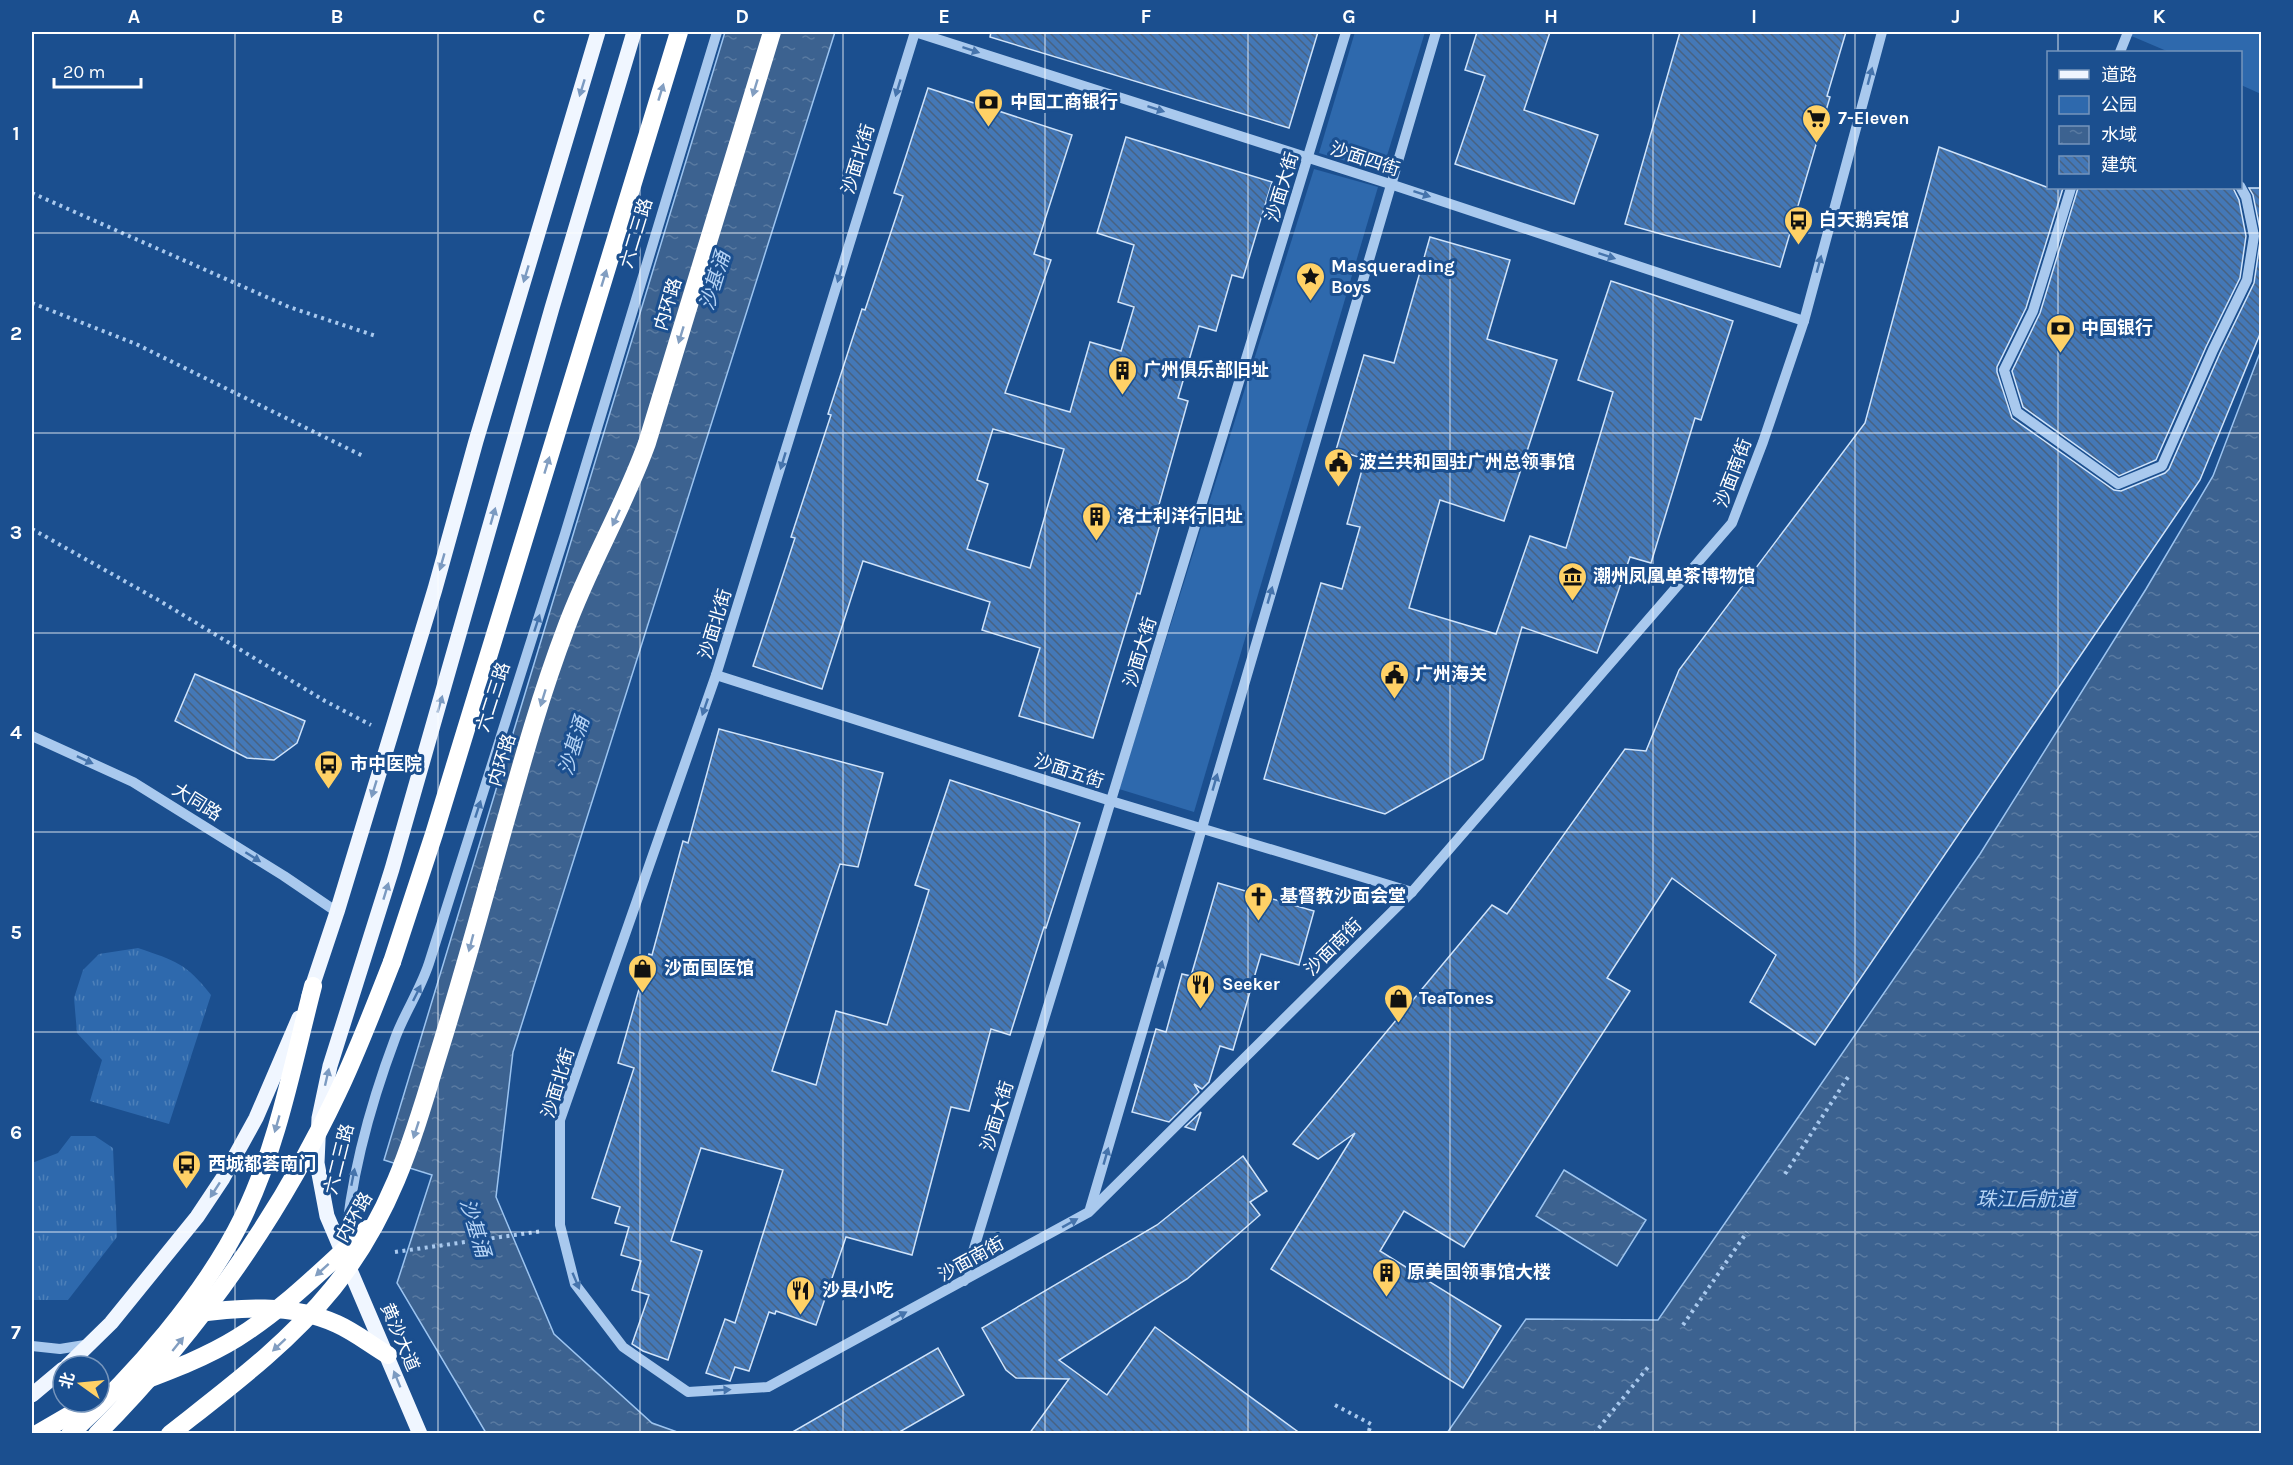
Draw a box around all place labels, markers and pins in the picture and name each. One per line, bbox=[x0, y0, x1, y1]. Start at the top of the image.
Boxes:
bank icon: 中国工商银行 bbox=[973, 86, 1005, 128]
place label: 中国工商银行 bbox=[1010, 91, 1118, 113]
supermarket icon: 7-Eleven bbox=[1801, 102, 1833, 144]
place label: 7-Eleven bbox=[1838, 107, 1909, 129]
bus stop icon: 白天鹅宾馆 bbox=[1782, 204, 1814, 246]
place label: 白天鹅宾馆 bbox=[1819, 209, 1909, 231]
place label: Masquerading Boys bbox=[1331, 255, 1455, 298]
place icon: Masquerading Boys bbox=[1294, 260, 1326, 302]
bank icon: 中国银行 bbox=[2044, 312, 2076, 354]
place label: 中国银行 bbox=[2081, 317, 2153, 339]
building icon: 广州俱乐部旧址 bbox=[1106, 354, 1138, 396]
place label: 广州俱乐部旧址 bbox=[1143, 359, 1269, 381]
public building icon: 波兰共和国驻广州总领事馆 bbox=[1322, 446, 1354, 488]
place label: 波兰共和国驻广州总领事馆 bbox=[1359, 451, 1575, 473]
building icon: 洛士利洋行旧址 bbox=[1080, 500, 1112, 542]
place label: 洛士利洋行旧址 bbox=[1117, 505, 1243, 527]
museum icon: 潮州凤凰单茶博物馆 bbox=[1556, 560, 1588, 602]
place label: 潮州凤凰单茶博物馆 bbox=[1593, 565, 1755, 587]
public building icon: 广州海关 bbox=[1378, 658, 1410, 700]
place label: 广州海关 bbox=[1415, 663, 1487, 685]
bus stop icon: 市中医院 bbox=[313, 748, 345, 790]
place label: 市中医院 bbox=[350, 753, 422, 775]
church icon: 基督教沙面会堂 bbox=[1243, 880, 1275, 922]
place label: 基督教沙面会堂 bbox=[1280, 885, 1406, 907]
shop icon: 沙面国医馆 bbox=[627, 952, 659, 994]
place label: 沙面国医馆 bbox=[664, 957, 754, 979]
restaurant icon: Seeker bbox=[1185, 968, 1217, 1010]
place label: Seeker bbox=[1222, 973, 1280, 995]
shop icon: TeaTones bbox=[1382, 982, 1414, 1024]
place label: TeaTones bbox=[1419, 987, 1494, 1009]
bus stop icon: 西城都荟南门 bbox=[171, 1148, 203, 1190]
place label: 西城都荟南门 bbox=[208, 1153, 316, 1175]
building icon: 原美国领事馆大楼 bbox=[1370, 1256, 1402, 1298]
place label: 原美国领事馆大楼 bbox=[1407, 1261, 1551, 1283]
restaurant icon: 沙县小吃 bbox=[785, 1274, 817, 1316]
place label: 沙县小吃 bbox=[822, 1279, 894, 1301]

